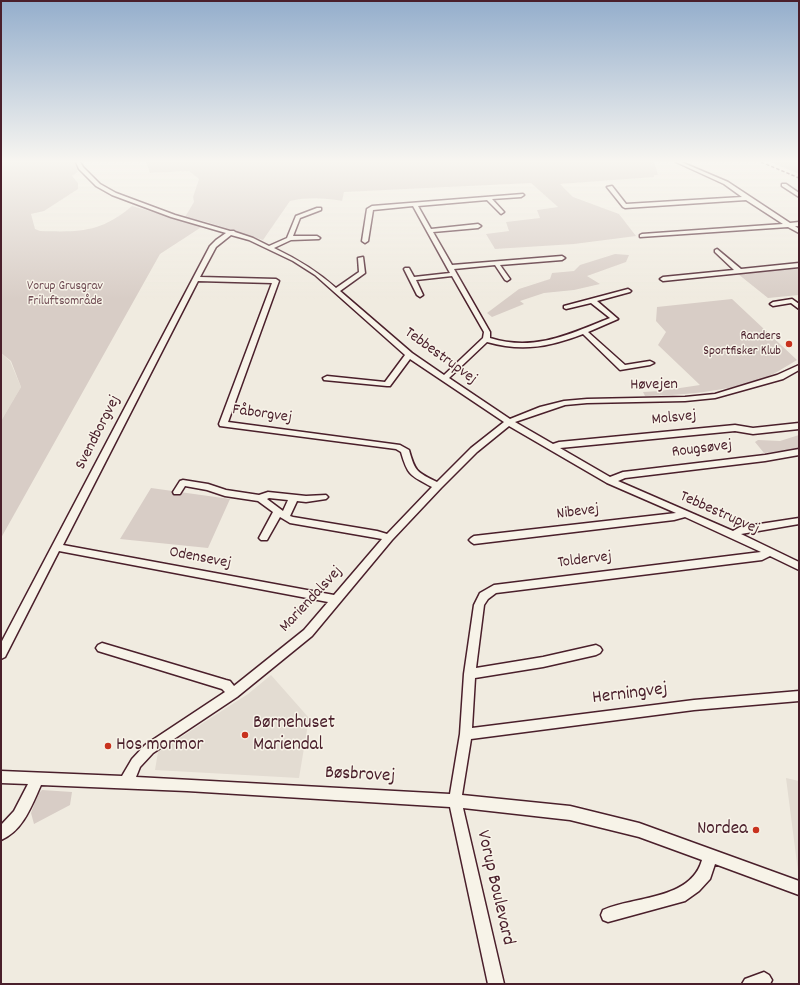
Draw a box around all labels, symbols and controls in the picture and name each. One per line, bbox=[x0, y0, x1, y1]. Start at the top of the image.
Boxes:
park label: Vorup Grusgrav Friluftsområde bbox=[27, 279, 103, 310]
street label: Tebbestrupvej bbox=[400, 324, 480, 390]
place label: Randers Sportfisker Klub bbox=[703, 329, 781, 360]
marker: Randers Sportfisker Klub bbox=[784, 339, 794, 349]
street label: Høvejen bbox=[630, 376, 678, 396]
street label: Svendborgvej bbox=[72, 393, 126, 473]
street label: Fåborgvej bbox=[231, 401, 293, 429]
street label: Molsvej bbox=[651, 407, 697, 431]
street label: Rougsøvej bbox=[671, 437, 733, 463]
street label: Tebbestrupvej bbox=[676, 488, 762, 540]
street label: Nibevej bbox=[556, 501, 600, 525]
street label: Odensevej bbox=[167, 544, 233, 574]
street label: Toldervej bbox=[557, 548, 613, 574]
street label: Mariendalsvej bbox=[276, 563, 348, 637]
street label: Herningvej bbox=[591, 679, 669, 711]
place label: Børnehuset Mariendal bbox=[253, 713, 335, 757]
marker: Børnehuset Mariendal bbox=[240, 730, 250, 740]
place label: Hos mormor bbox=[116, 735, 204, 757]
marker: Hos mormor bbox=[103, 741, 113, 751]
street label: Bøsbrovej bbox=[324, 763, 396, 789]
place label: Nordea bbox=[697, 819, 748, 841]
marker: Nordea bbox=[751, 825, 761, 835]
street label: Vorup Boulevard bbox=[470, 828, 518, 948]

